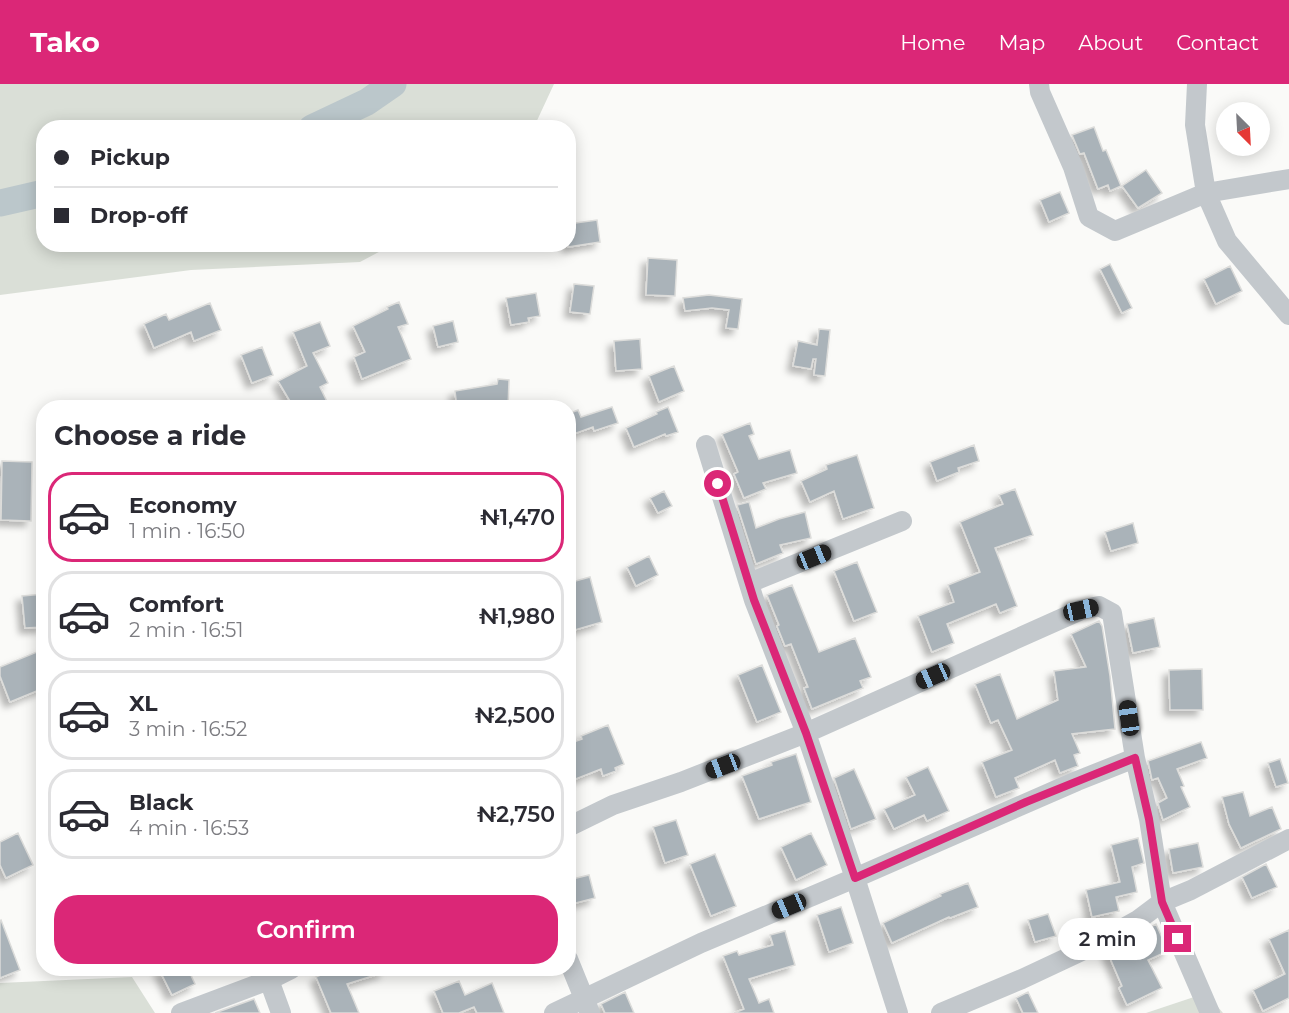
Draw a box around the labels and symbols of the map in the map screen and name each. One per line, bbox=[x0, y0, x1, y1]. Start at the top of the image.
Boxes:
north arrow bbox=[1216, 102, 1270, 156]
route start bbox=[704, 470, 731, 497]
car bbox=[794, 542, 834, 572]
car bbox=[1062, 597, 1100, 623]
car bbox=[913, 660, 953, 692]
car bbox=[1118, 699, 1140, 737]
car bbox=[703, 751, 743, 781]
car bbox=[769, 891, 809, 921]
callout: 2 min bbox=[1058, 918, 1157, 960]
route end bbox=[1164, 925, 1191, 952]

